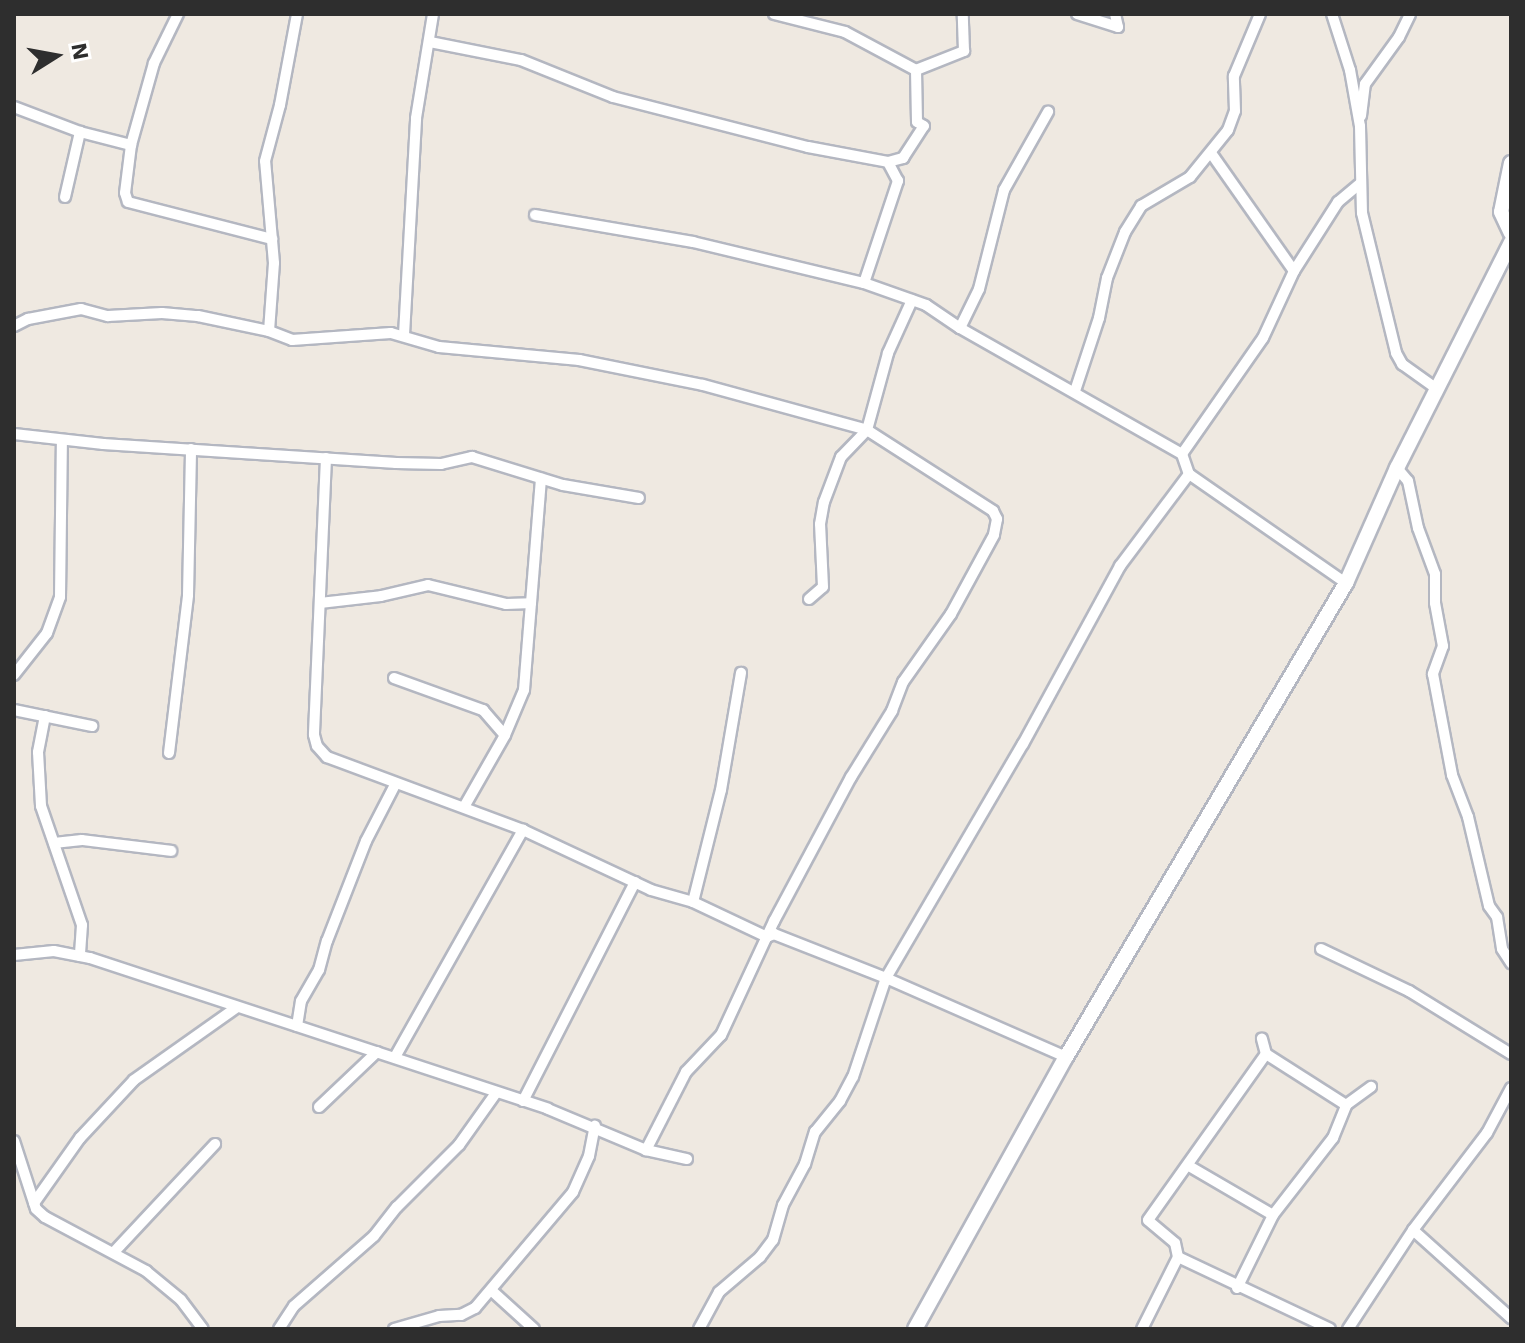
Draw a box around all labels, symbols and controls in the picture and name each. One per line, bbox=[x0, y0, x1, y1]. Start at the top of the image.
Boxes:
north arrow bbox=[16, 16, 96, 96]
text: N bbox=[66, 41, 94, 62]

